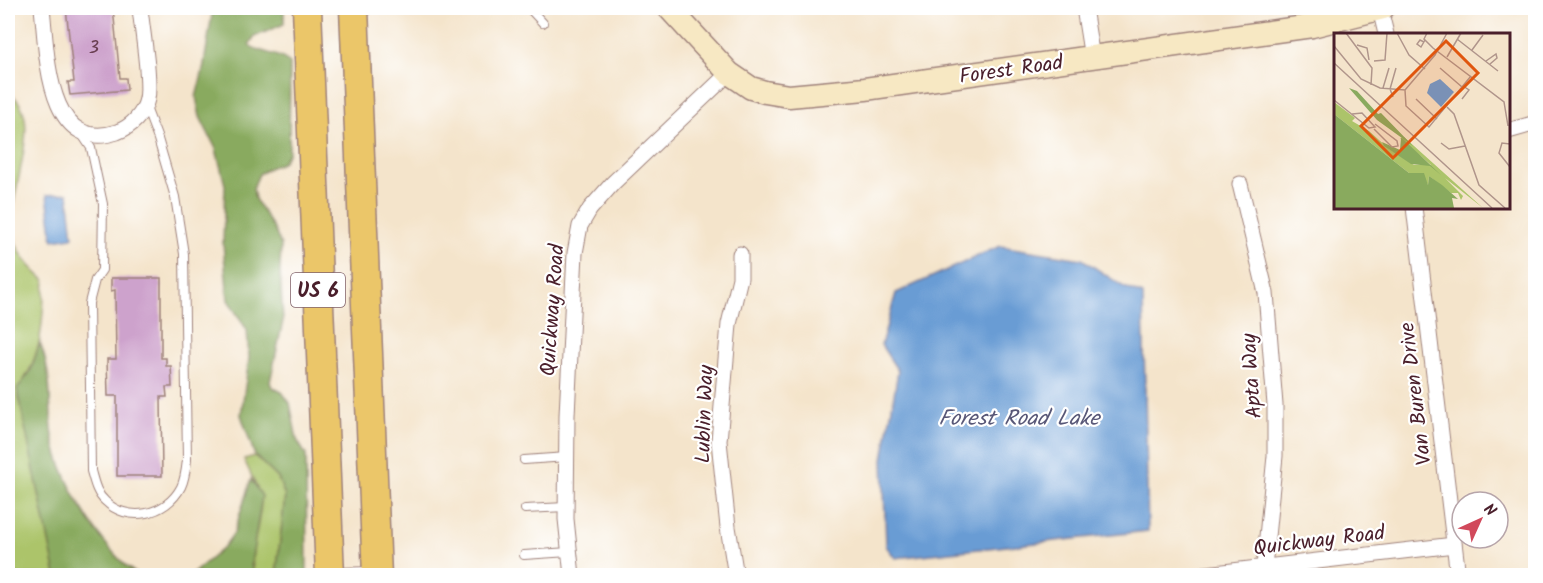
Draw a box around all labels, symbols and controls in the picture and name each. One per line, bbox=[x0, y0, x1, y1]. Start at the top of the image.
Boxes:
inset map bbox=[1334, 33, 1510, 208]
house number: 3 bbox=[89, 34, 99, 63]
street label: Forest Road bbox=[957, 47, 1066, 94]
street label: Quickway Road bbox=[532, 243, 575, 377]
road number: US 6 bbox=[291, 273, 345, 307]
street label: Van Buren Drive bbox=[1391, 320, 1442, 467]
street label: Apta Way bbox=[1233, 332, 1272, 420]
street label: Lublin Way bbox=[687, 364, 724, 464]
water label: Forest Road Lake bbox=[939, 402, 1102, 437]
north arrow bbox=[1450, 490, 1510, 550]
text: N bbox=[1477, 498, 1502, 523]
street label: Quickway Road bbox=[1252, 517, 1387, 566]

